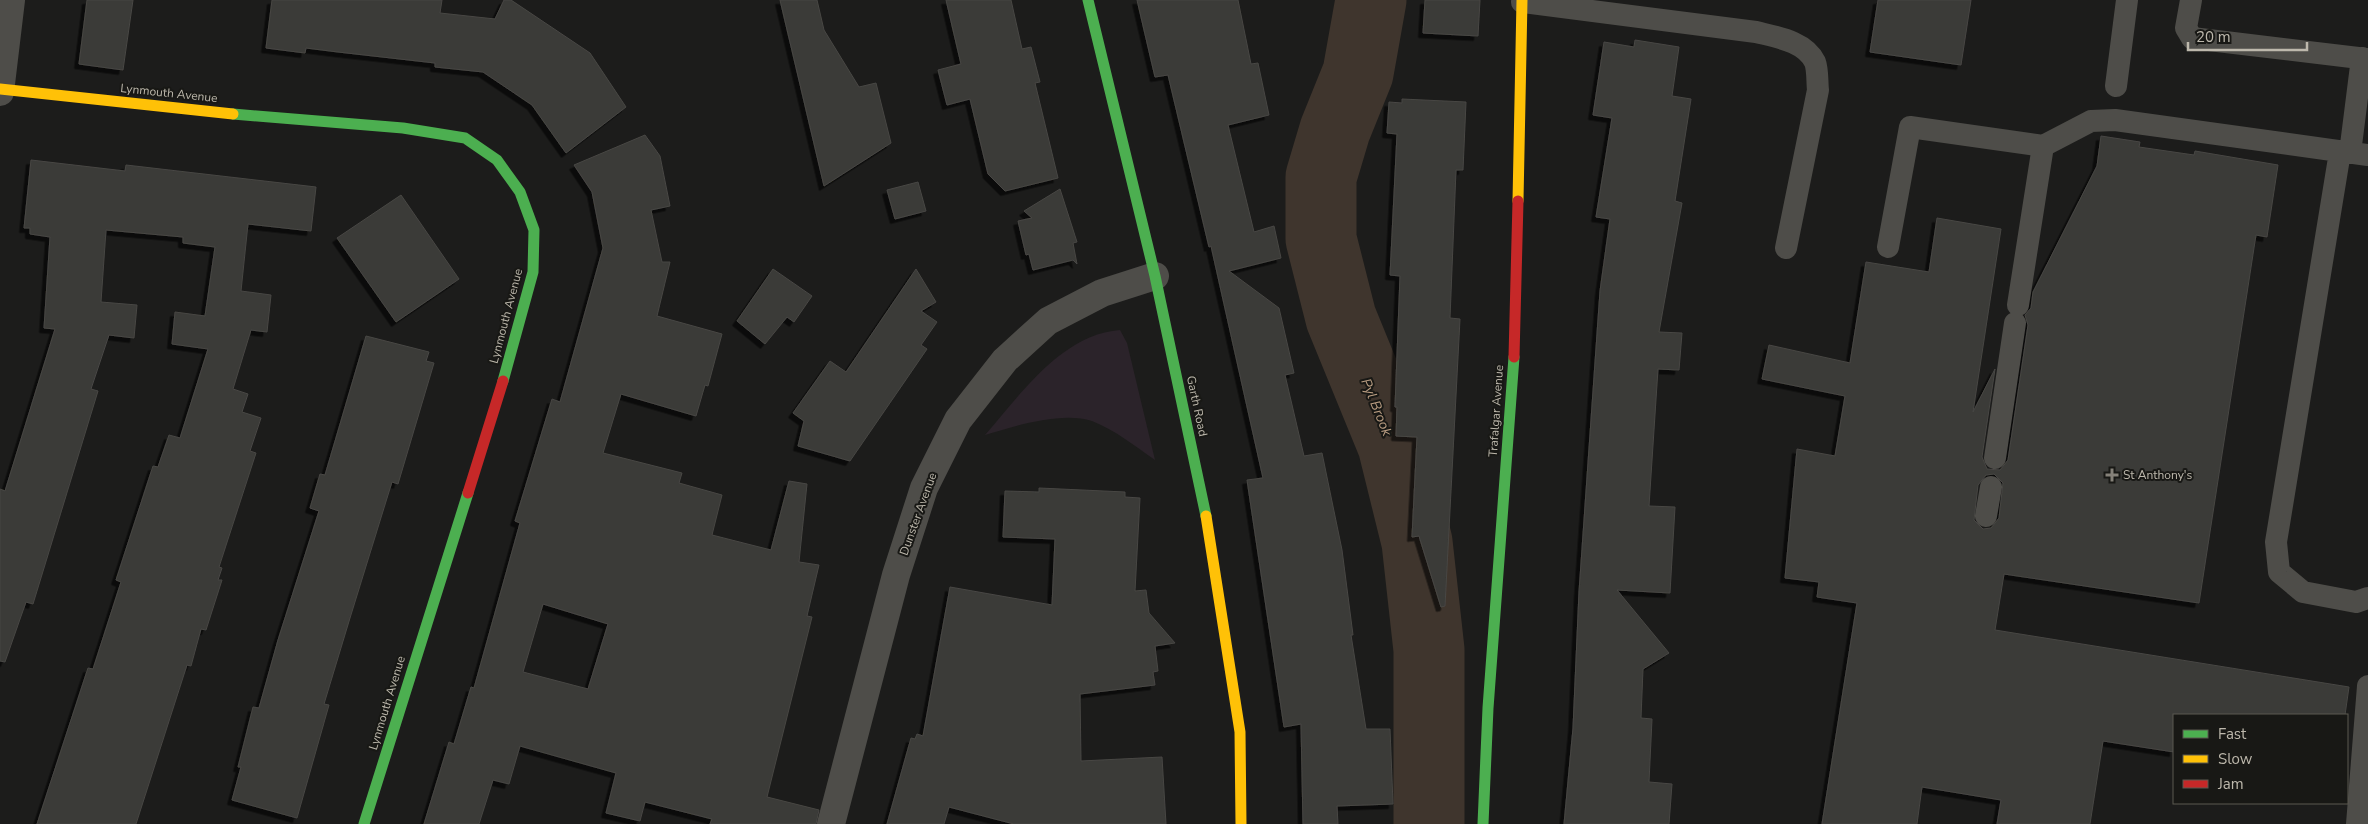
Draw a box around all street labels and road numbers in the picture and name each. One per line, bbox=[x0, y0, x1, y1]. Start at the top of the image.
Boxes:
street label: Lynmouth Avenue bbox=[120, 80, 218, 106]
street label: Lynmouth Avenue bbox=[486, 267, 526, 365]
street label: Trafalgar Avenue bbox=[1485, 364, 1507, 458]
street label: Garth Road bbox=[1183, 374, 1211, 438]
street label: Dunster Avenue bbox=[896, 470, 940, 558]
street label: Lynmouth Avenue bbox=[365, 654, 409, 752]

